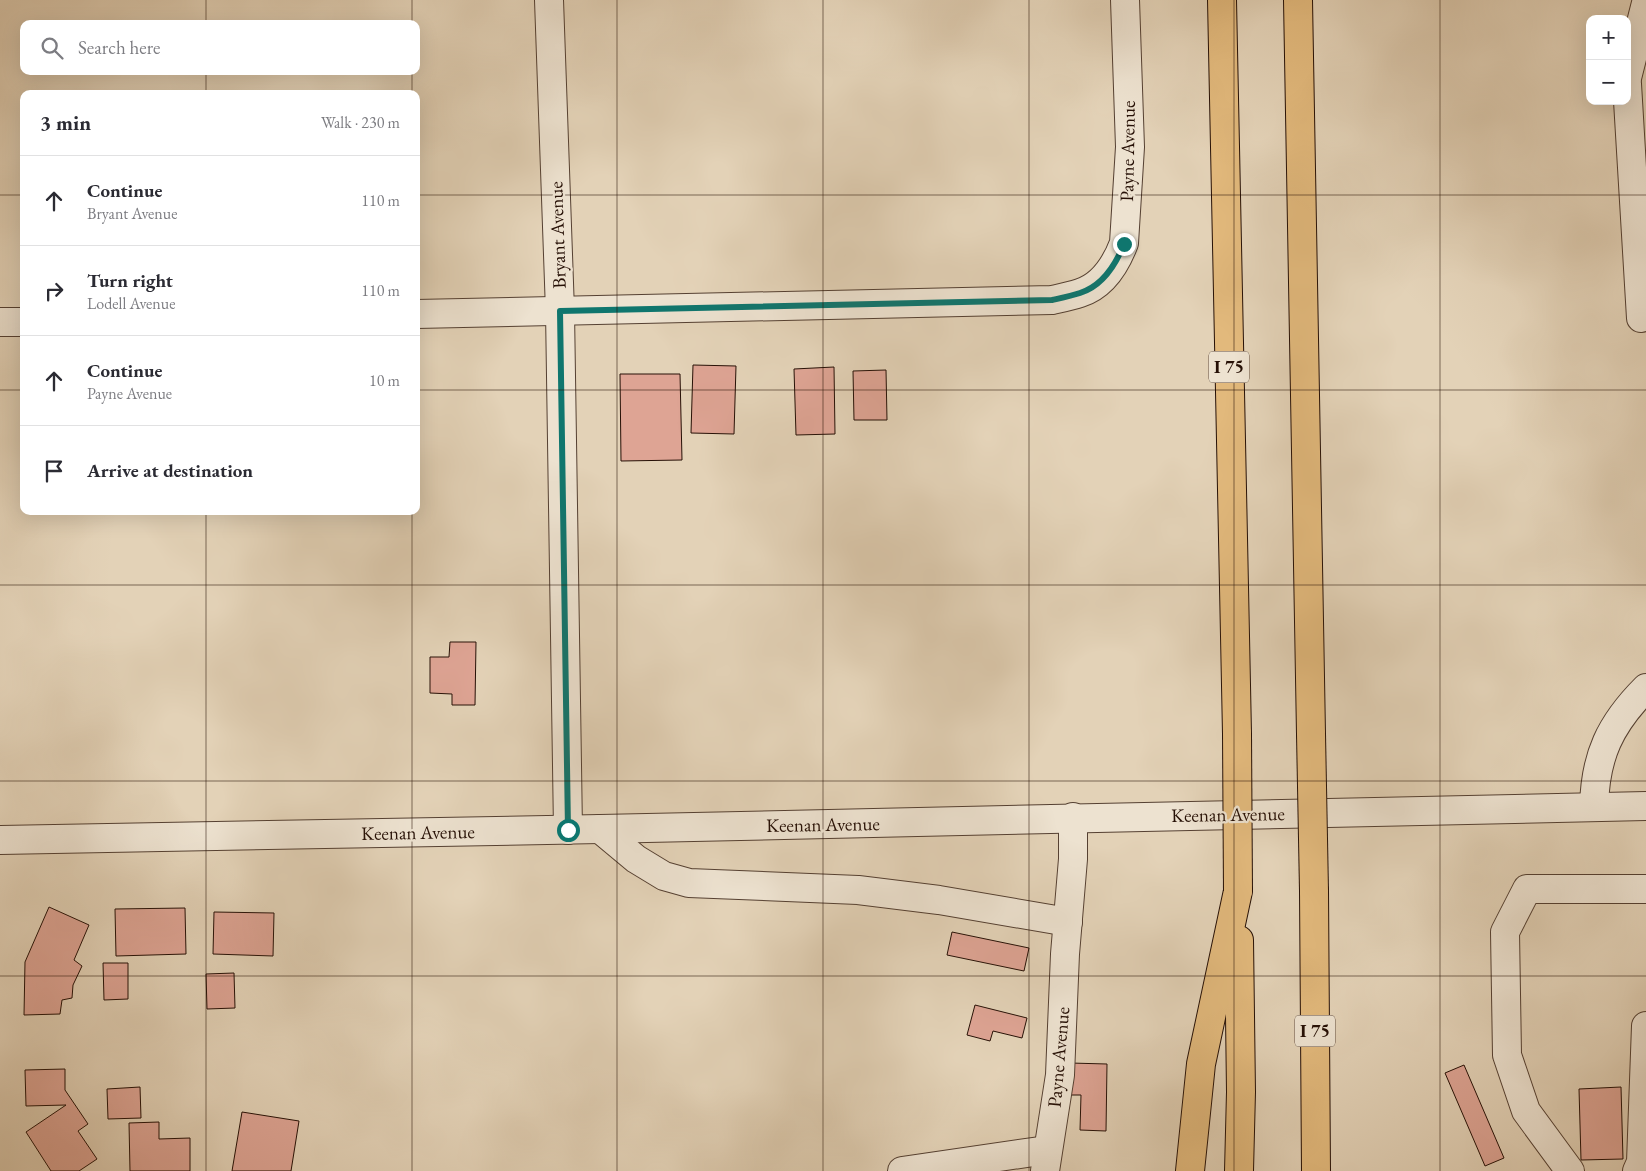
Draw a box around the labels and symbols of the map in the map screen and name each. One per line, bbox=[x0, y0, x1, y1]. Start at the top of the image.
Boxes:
street label: Payne Avenue bbox=[1114, 100, 1141, 202]
street label: Bryant Avenue bbox=[543, 181, 572, 289]
route end bbox=[1113, 233, 1136, 256]
road number: I 75 bbox=[1209, 352, 1249, 382]
street label: Keenan Avenue bbox=[1171, 801, 1285, 828]
street label: Keenan Avenue bbox=[766, 811, 880, 838]
street label: Keenan Avenue bbox=[361, 819, 475, 846]
route start bbox=[557, 819, 580, 842]
street label: Payne Avenue bbox=[1042, 1006, 1075, 1108]
road number: I 75 bbox=[1295, 1016, 1335, 1046]

